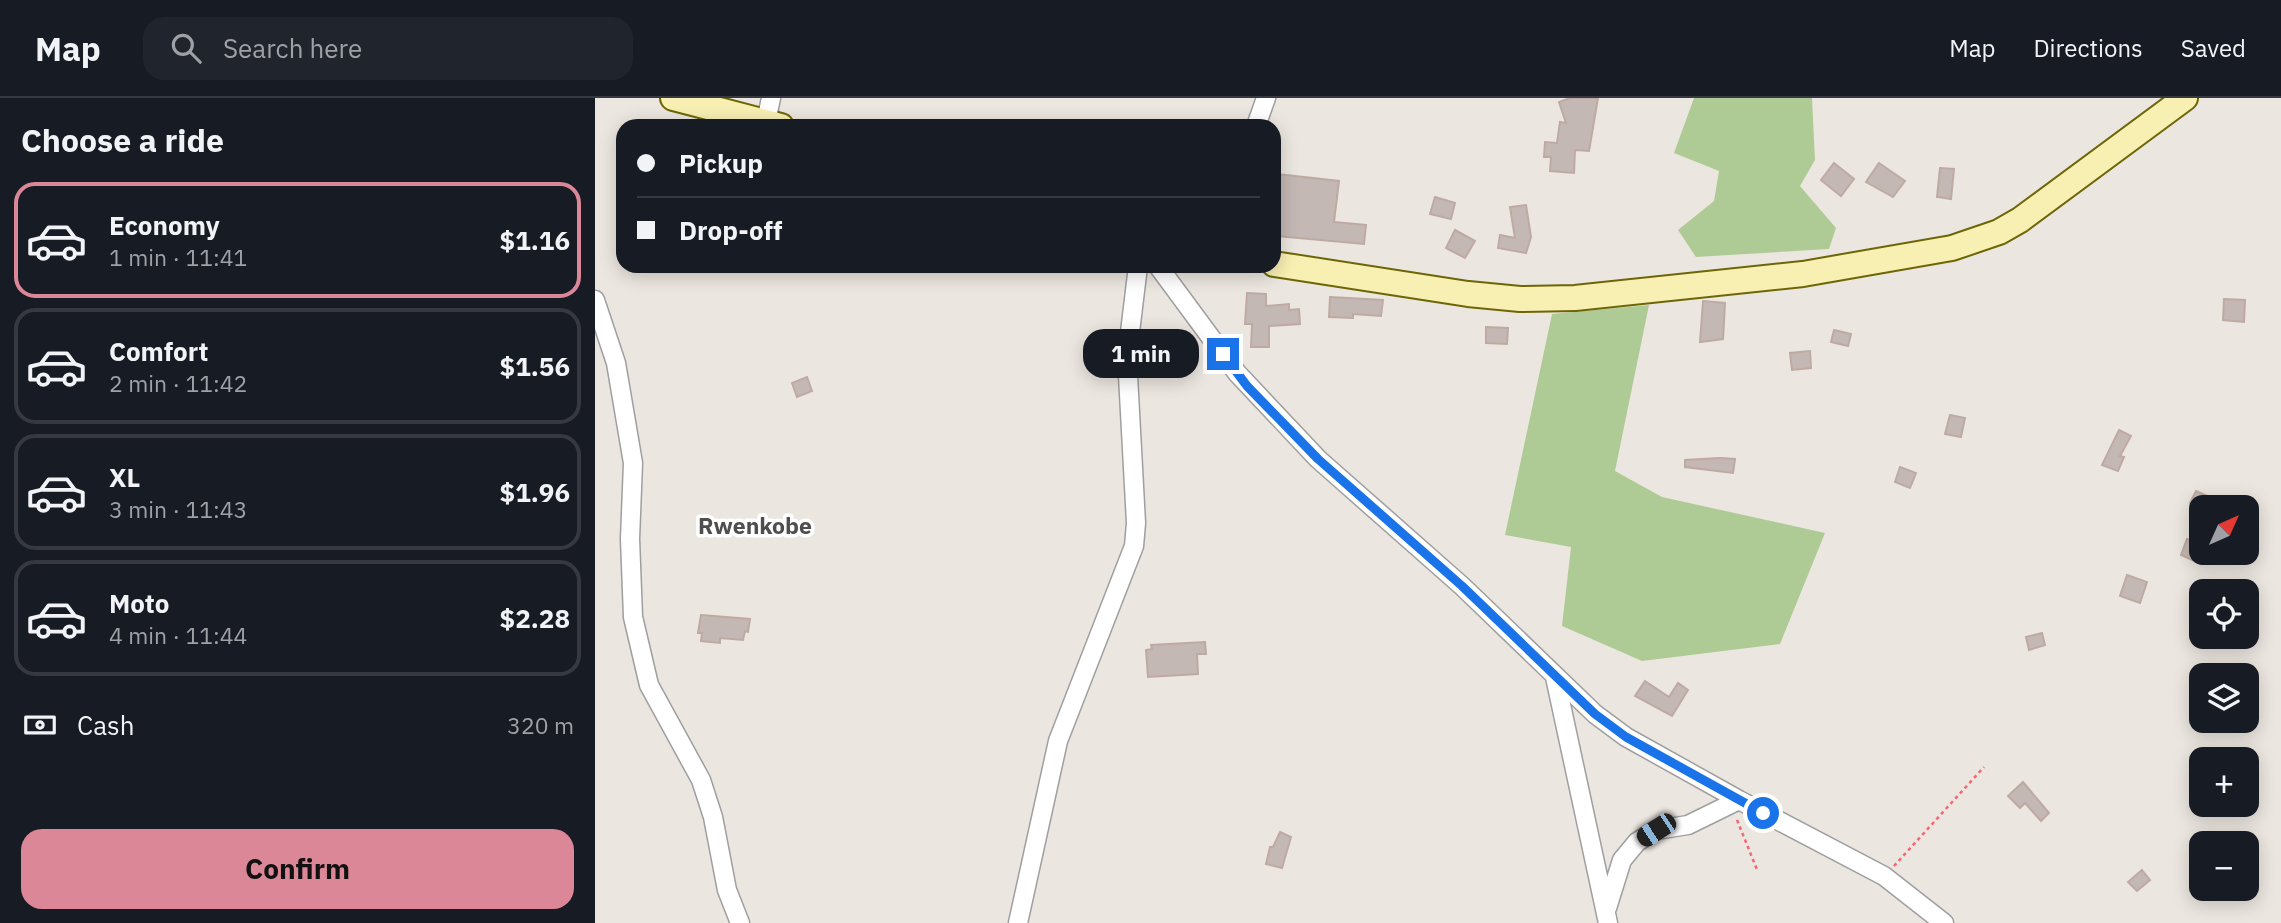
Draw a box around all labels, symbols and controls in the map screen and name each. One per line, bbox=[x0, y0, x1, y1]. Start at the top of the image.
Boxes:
search box bbox=[143, 17, 633, 80]
text: Map bbox=[35, 27, 101, 70]
icon: search bbox=[167, 29, 205, 67]
text: Search here bbox=[223, 31, 362, 65]
text: Map bbox=[1949, 32, 1995, 64]
text: Directions bbox=[2033, 32, 2143, 64]
text: Saved bbox=[2181, 32, 2246, 64]
text: Choose a ride bbox=[21, 119, 224, 161]
text: Pickup bbox=[679, 146, 763, 180]
text: Economy bbox=[109, 208, 220, 242]
icon: car bbox=[25, 209, 88, 272]
text: Drop-off bbox=[679, 213, 782, 247]
text: $1.16 bbox=[500, 223, 570, 257]
text: 1 min · 11:41 bbox=[109, 242, 247, 272]
callout: 1 min bbox=[1083, 330, 1199, 378]
text: Comfort bbox=[109, 334, 208, 368]
icon: car bbox=[25, 335, 88, 398]
text: 1 min bbox=[1111, 338, 1171, 368]
route end bbox=[1207, 338, 1239, 370]
text: $1.56 bbox=[500, 349, 570, 383]
text: 2 min · 11:42 bbox=[109, 368, 247, 398]
text: XL bbox=[109, 460, 140, 494]
icon: car bbox=[25, 461, 88, 524]
text: $1.96 bbox=[500, 475, 570, 509]
text: 3 min · 11:43 bbox=[109, 494, 247, 524]
north arrow bbox=[2189, 495, 2259, 565]
map controls bbox=[2189, 495, 2259, 901]
district label: Rwenkobe bbox=[698, 510, 812, 540]
button: locate bbox=[2189, 579, 2259, 649]
text: Moto bbox=[109, 586, 169, 620]
icon: car bbox=[25, 587, 88, 650]
text: $2.28 bbox=[500, 601, 570, 635]
text: 4 min · 11:44 bbox=[109, 620, 247, 650]
button: layers bbox=[2189, 663, 2259, 733]
icon: cash bbox=[21, 706, 59, 744]
text: Cash bbox=[77, 708, 134, 742]
text: 320 m bbox=[507, 710, 574, 740]
button: + bbox=[2189, 747, 2259, 817]
route start bbox=[1747, 797, 1779, 829]
car bbox=[1633, 810, 1680, 850]
button: Confirm bbox=[21, 829, 574, 909]
button: − bbox=[2189, 831, 2259, 901]

